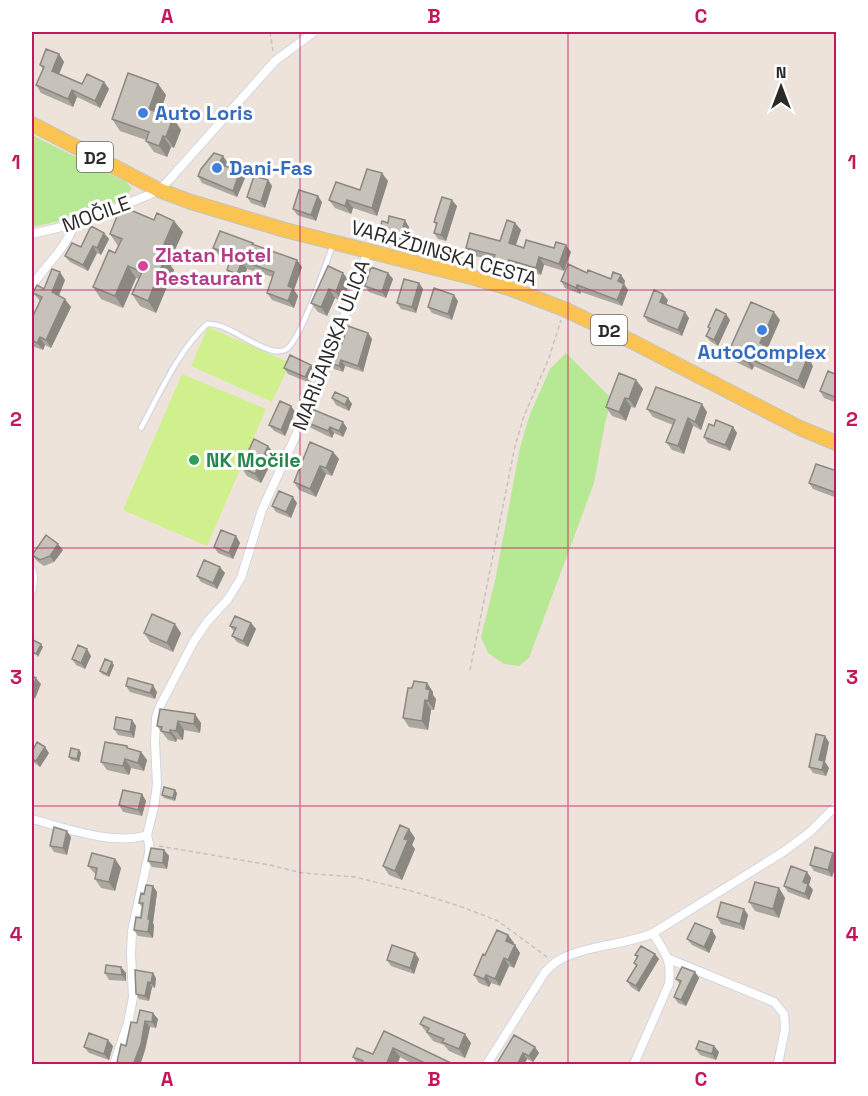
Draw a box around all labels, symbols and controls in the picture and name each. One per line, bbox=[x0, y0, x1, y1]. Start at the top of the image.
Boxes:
text: A bbox=[161, 3, 174, 29]
text: B bbox=[427, 3, 441, 29]
text: C bbox=[695, 3, 708, 29]
north arrow bbox=[751, 57, 811, 117]
text: N bbox=[776, 62, 786, 83]
place label: Auto Loris bbox=[155, 100, 253, 126]
marker: Auto Loris bbox=[136, 106, 150, 120]
road number: D2 bbox=[77, 142, 113, 172]
text: 1 bbox=[11, 149, 21, 175]
text: 1 bbox=[847, 149, 857, 175]
place label: Dani-Fas bbox=[229, 155, 313, 181]
marker: Dani-Fas bbox=[210, 161, 224, 175]
street label: MOČILE bbox=[58, 190, 134, 238]
street label: VARAŽDINSKA CESTA bbox=[348, 214, 541, 292]
place label: Zlatan Hotel Restaurant bbox=[155, 242, 271, 291]
street label: MARIJANSKA ULICA bbox=[286, 256, 376, 434]
marker: Zlatan Hotel Restaurant bbox=[136, 259, 150, 273]
road number: D2 bbox=[591, 315, 627, 345]
marker: AutoComplex bbox=[755, 323, 769, 337]
place label: AutoComplex bbox=[697, 339, 827, 365]
text: 2 bbox=[10, 406, 22, 432]
text: 2 bbox=[846, 406, 858, 432]
place label: NK Močile bbox=[206, 447, 301, 473]
marker: NK Močile bbox=[187, 453, 201, 467]
text: 3 bbox=[10, 664, 22, 690]
text: 3 bbox=[846, 664, 858, 690]
text: 4 bbox=[10, 921, 23, 947]
text: 4 bbox=[846, 921, 859, 947]
text: A bbox=[161, 1066, 174, 1092]
text: B bbox=[427, 1066, 441, 1092]
text: C bbox=[695, 1066, 708, 1092]

